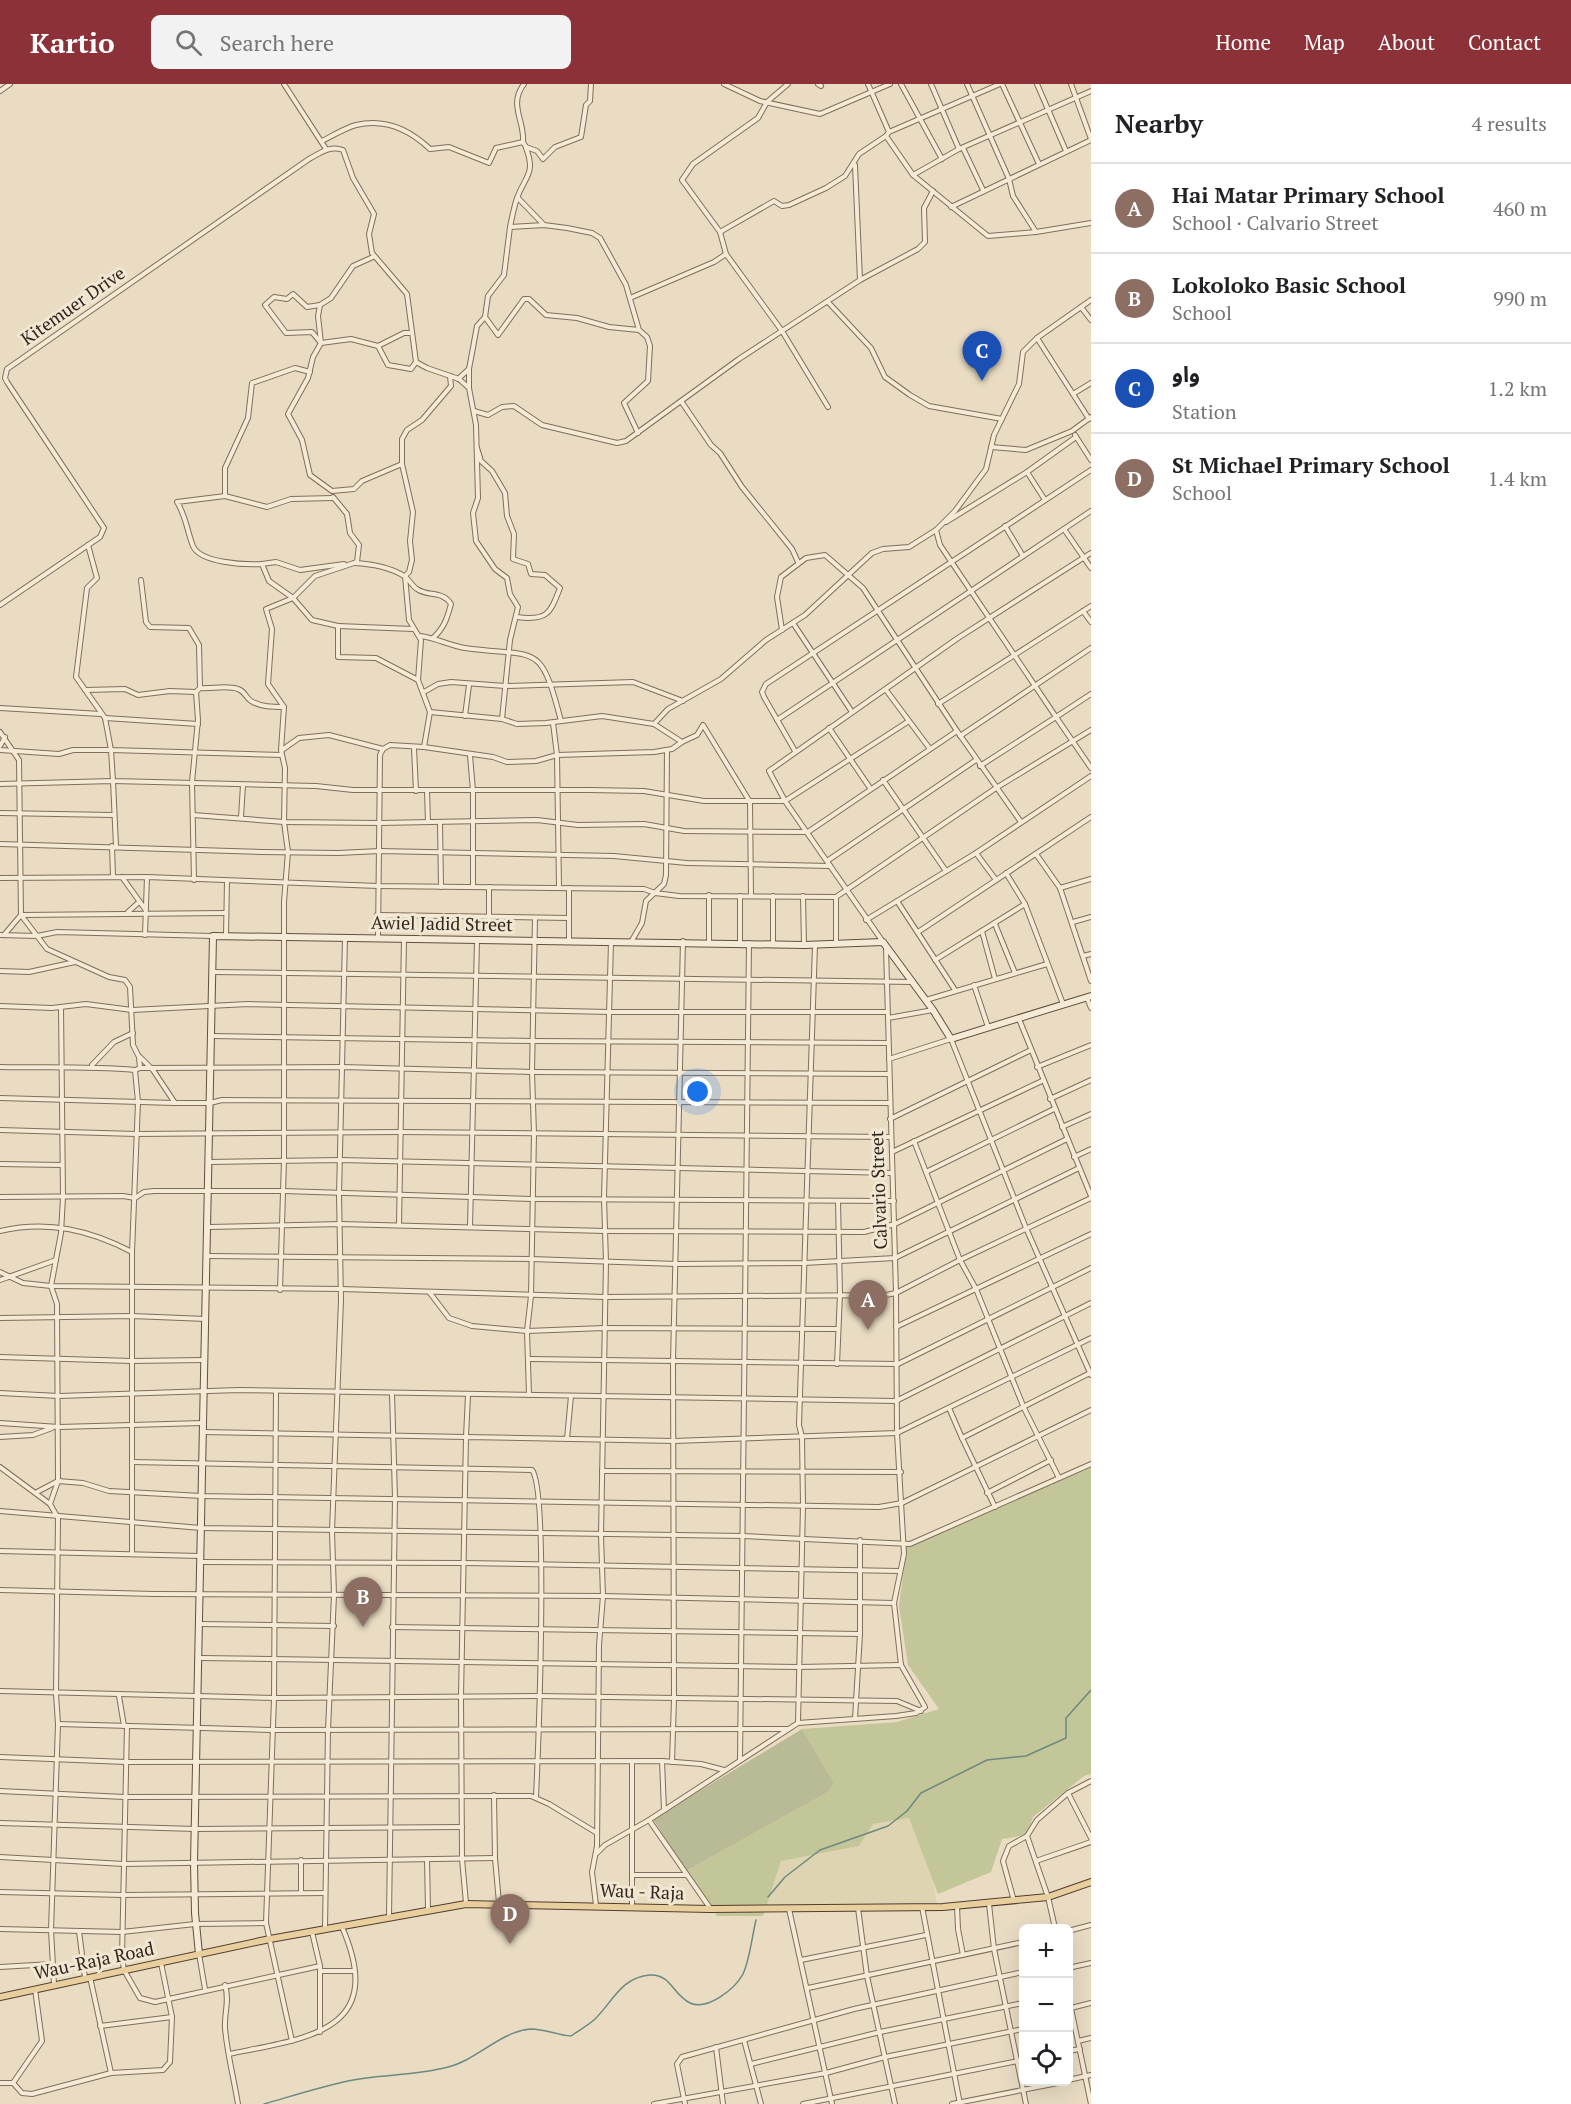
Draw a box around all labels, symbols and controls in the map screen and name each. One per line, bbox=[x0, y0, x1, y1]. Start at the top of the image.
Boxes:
search box bbox=[151, 15, 571, 69]
text: Kartio bbox=[30, 24, 115, 61]
icon: search bbox=[172, 26, 205, 59]
text: Search here bbox=[220, 28, 334, 57]
text: Home bbox=[1215, 28, 1271, 56]
text: Map bbox=[1304, 28, 1345, 56]
text: About bbox=[1378, 28, 1435, 56]
text: Contact bbox=[1468, 28, 1541, 56]
text: Nearby bbox=[1115, 106, 1203, 140]
text: 4 results bbox=[1472, 110, 1547, 137]
text: Hai Matar Primary School bbox=[1172, 180, 1445, 209]
text: A bbox=[1127, 195, 1142, 222]
text: 460 m bbox=[1493, 195, 1547, 222]
text: School · Calvario Street bbox=[1172, 209, 1379, 236]
street label: Kitemuer Drive bbox=[16, 260, 129, 350]
text: Lokoloko Basic School bbox=[1172, 270, 1406, 299]
text: B bbox=[1128, 285, 1141, 312]
text: 990 m bbox=[1493, 285, 1547, 312]
text: School bbox=[1172, 299, 1232, 326]
pin: C bbox=[962, 332, 1002, 381]
text: واو bbox=[1172, 359, 1200, 388]
text: C bbox=[1128, 375, 1141, 402]
text: 1.2 km bbox=[1488, 375, 1547, 402]
text: Station bbox=[1172, 398, 1237, 425]
text: St Michael Primary School bbox=[1172, 450, 1450, 479]
text: D bbox=[1127, 465, 1142, 492]
text: 1.4 km bbox=[1488, 465, 1547, 492]
text: School bbox=[1172, 479, 1232, 506]
street label: Awiel Jadid Street bbox=[371, 910, 513, 936]
your location bbox=[683, 1077, 712, 1106]
street label: Calvario Street bbox=[864, 1130, 892, 1250]
pin: A bbox=[848, 1280, 888, 1330]
pin: B bbox=[344, 1578, 382, 1627]
street label: Wau - Raja bbox=[599, 1878, 685, 1904]
pin: D bbox=[490, 1894, 530, 1944]
map controls bbox=[1019, 1924, 1073, 2086]
button: + bbox=[1019, 1924, 1073, 1978]
street label: Wau-Raja Road bbox=[32, 1936, 156, 1984]
button: − bbox=[1019, 1978, 1073, 2032]
button: locate bbox=[1019, 2032, 1073, 2086]

